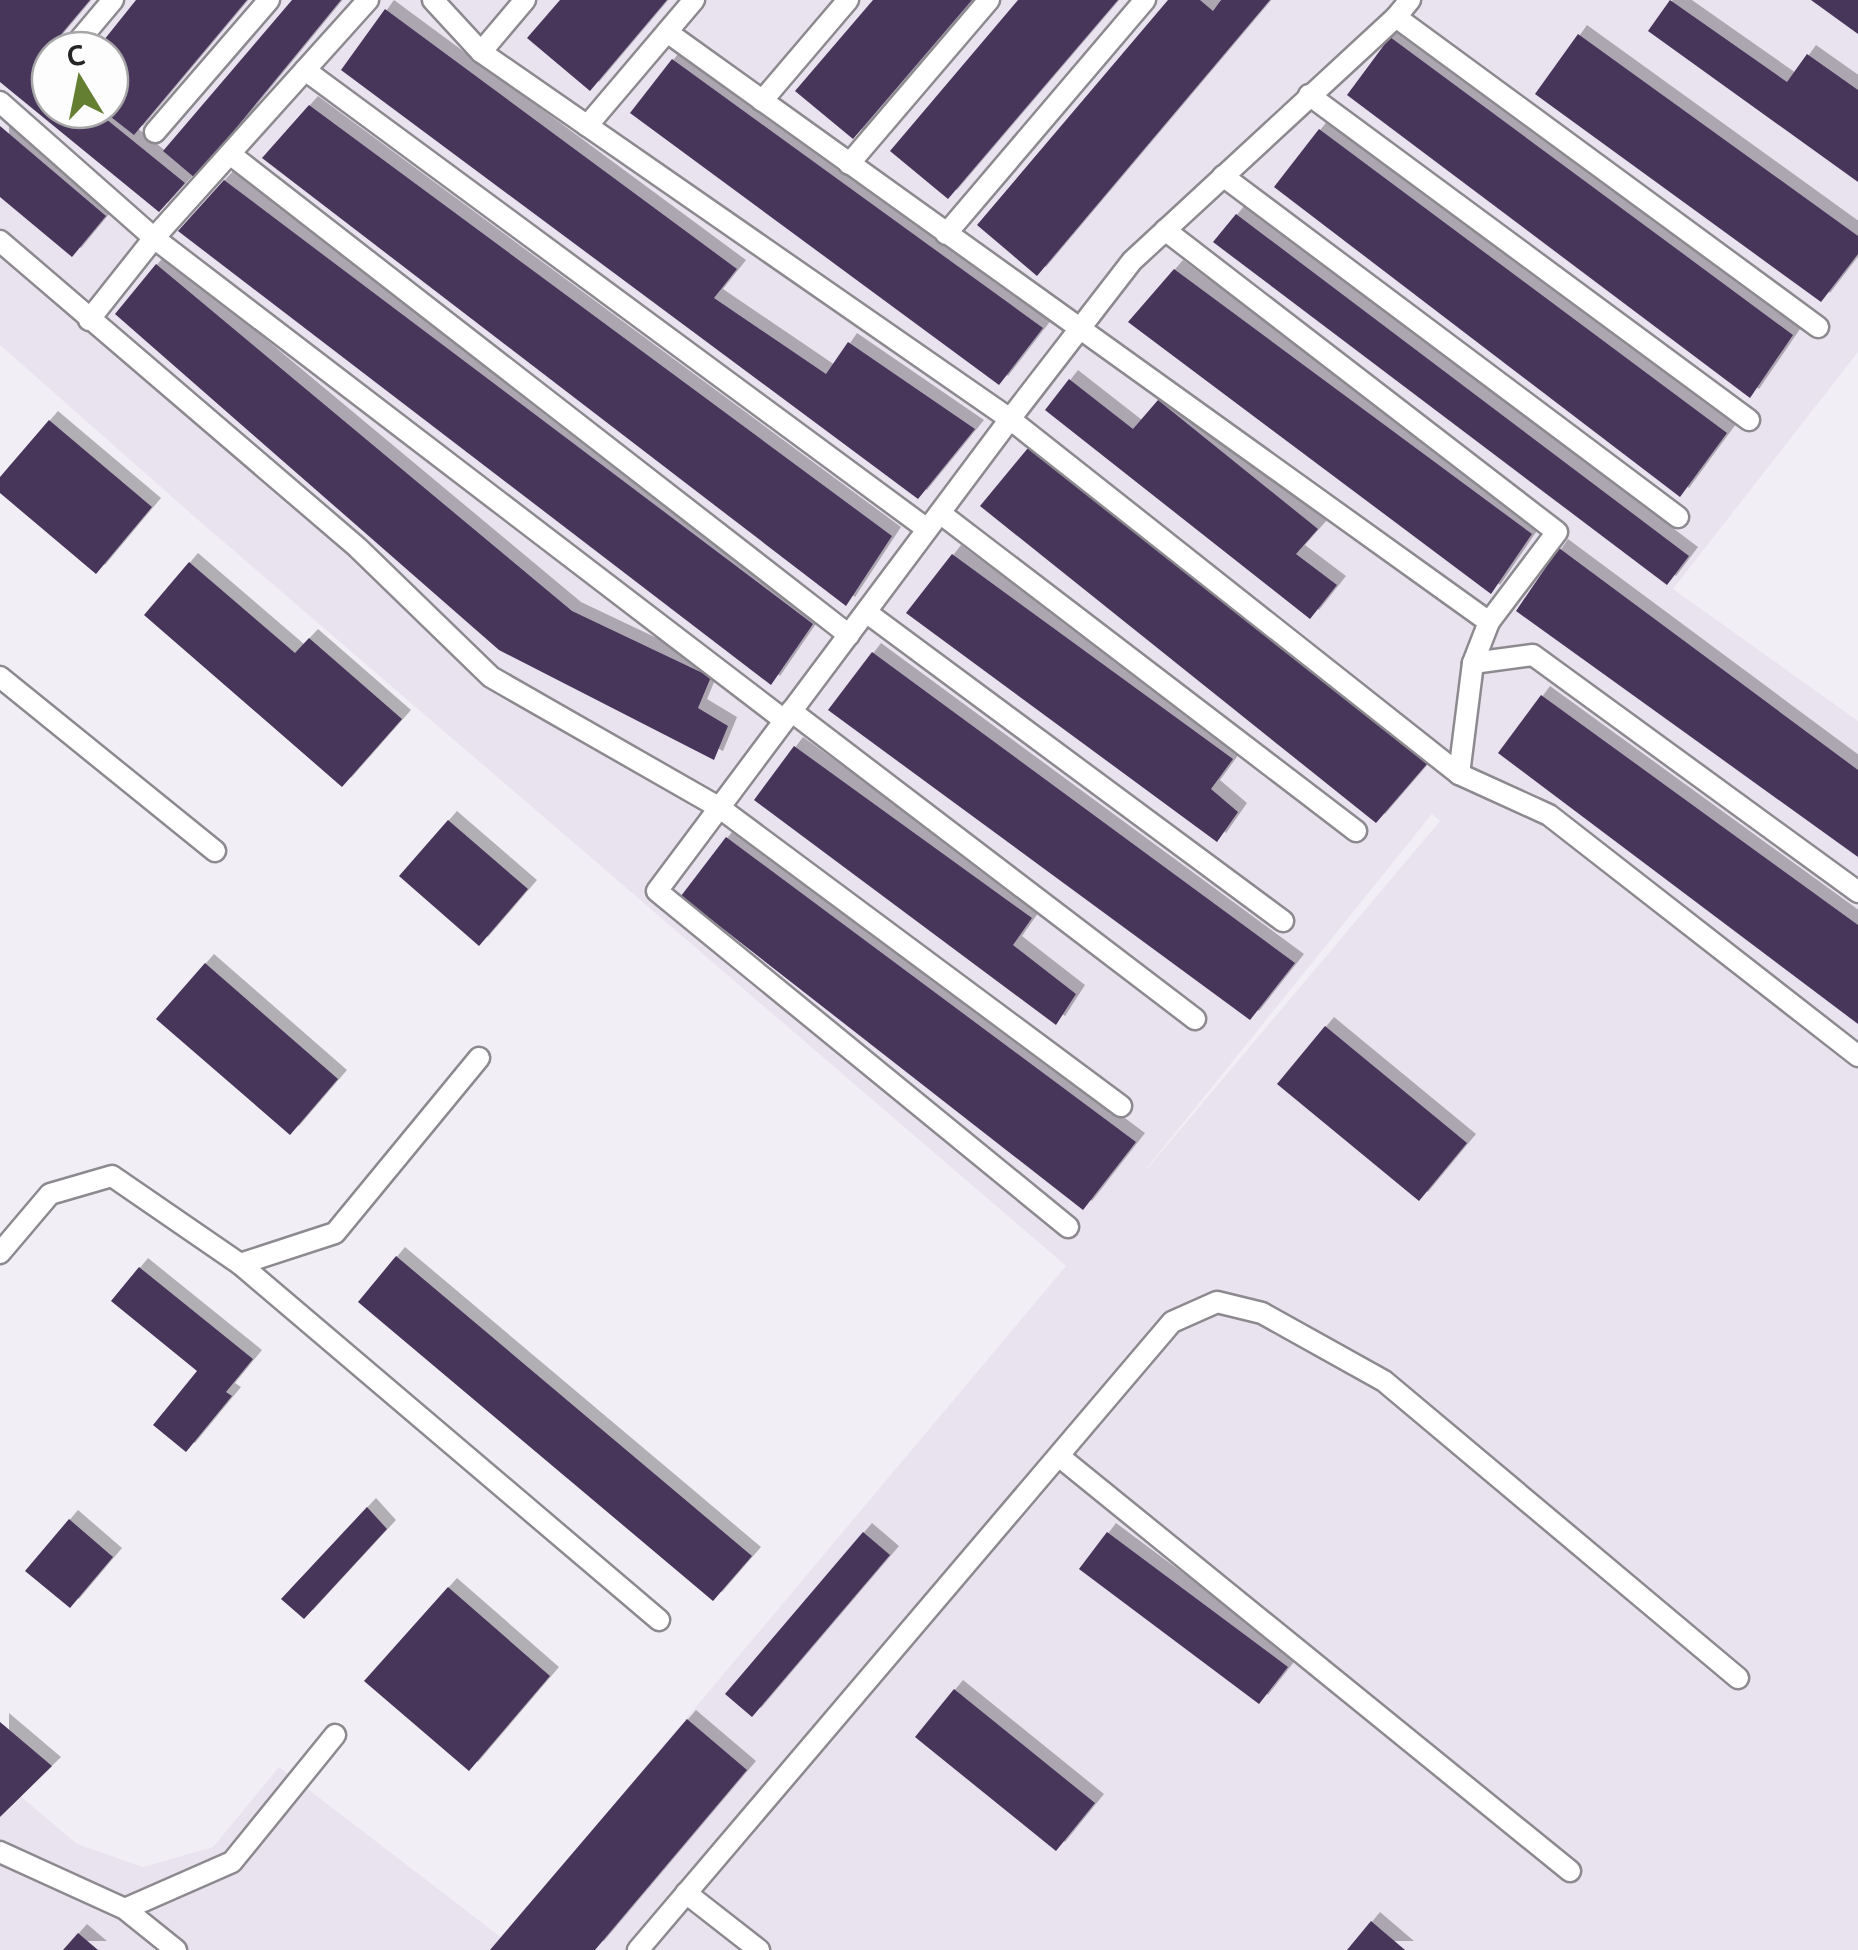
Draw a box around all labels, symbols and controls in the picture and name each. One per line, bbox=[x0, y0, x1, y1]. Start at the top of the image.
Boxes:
north arrow bbox=[30, 30, 130, 130]
text: С bbox=[64, 38, 87, 72]

